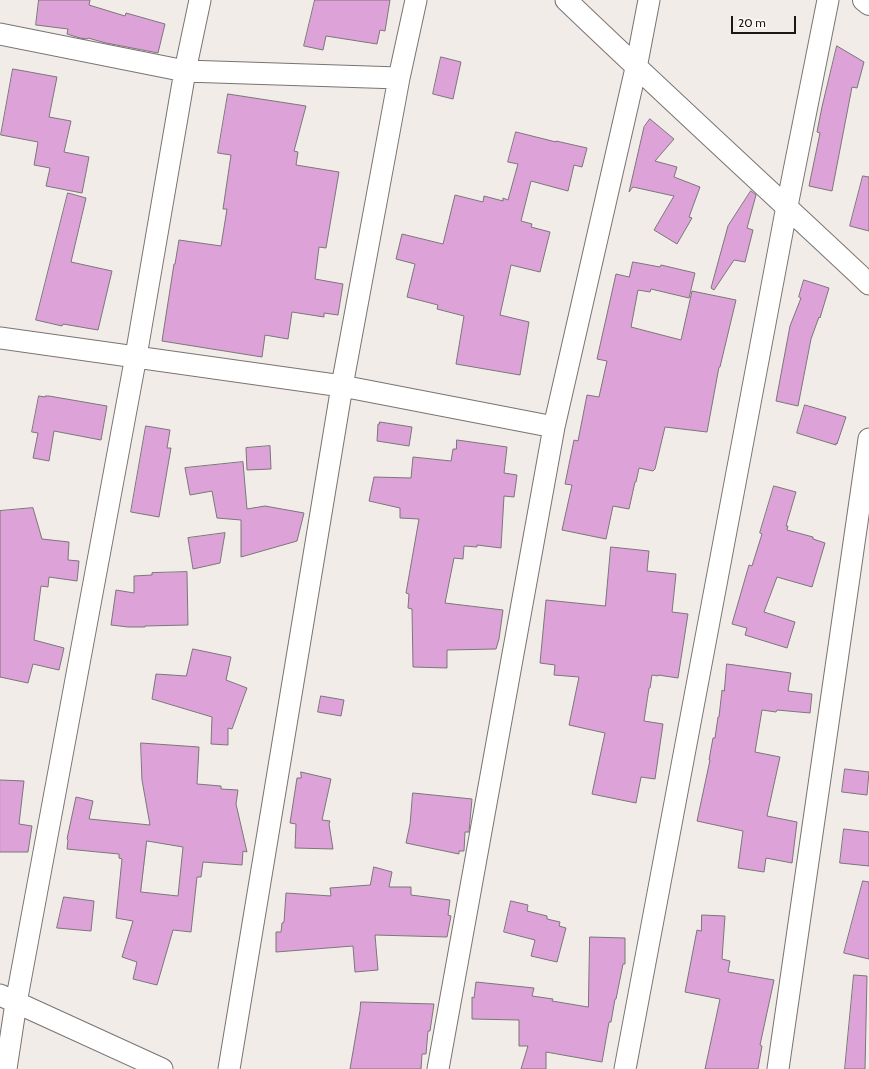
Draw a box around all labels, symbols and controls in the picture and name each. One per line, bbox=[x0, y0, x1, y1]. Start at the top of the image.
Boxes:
scale bar bbox=[733, 8, 798, 34]
text: 20 m bbox=[738, 15, 766, 30]

